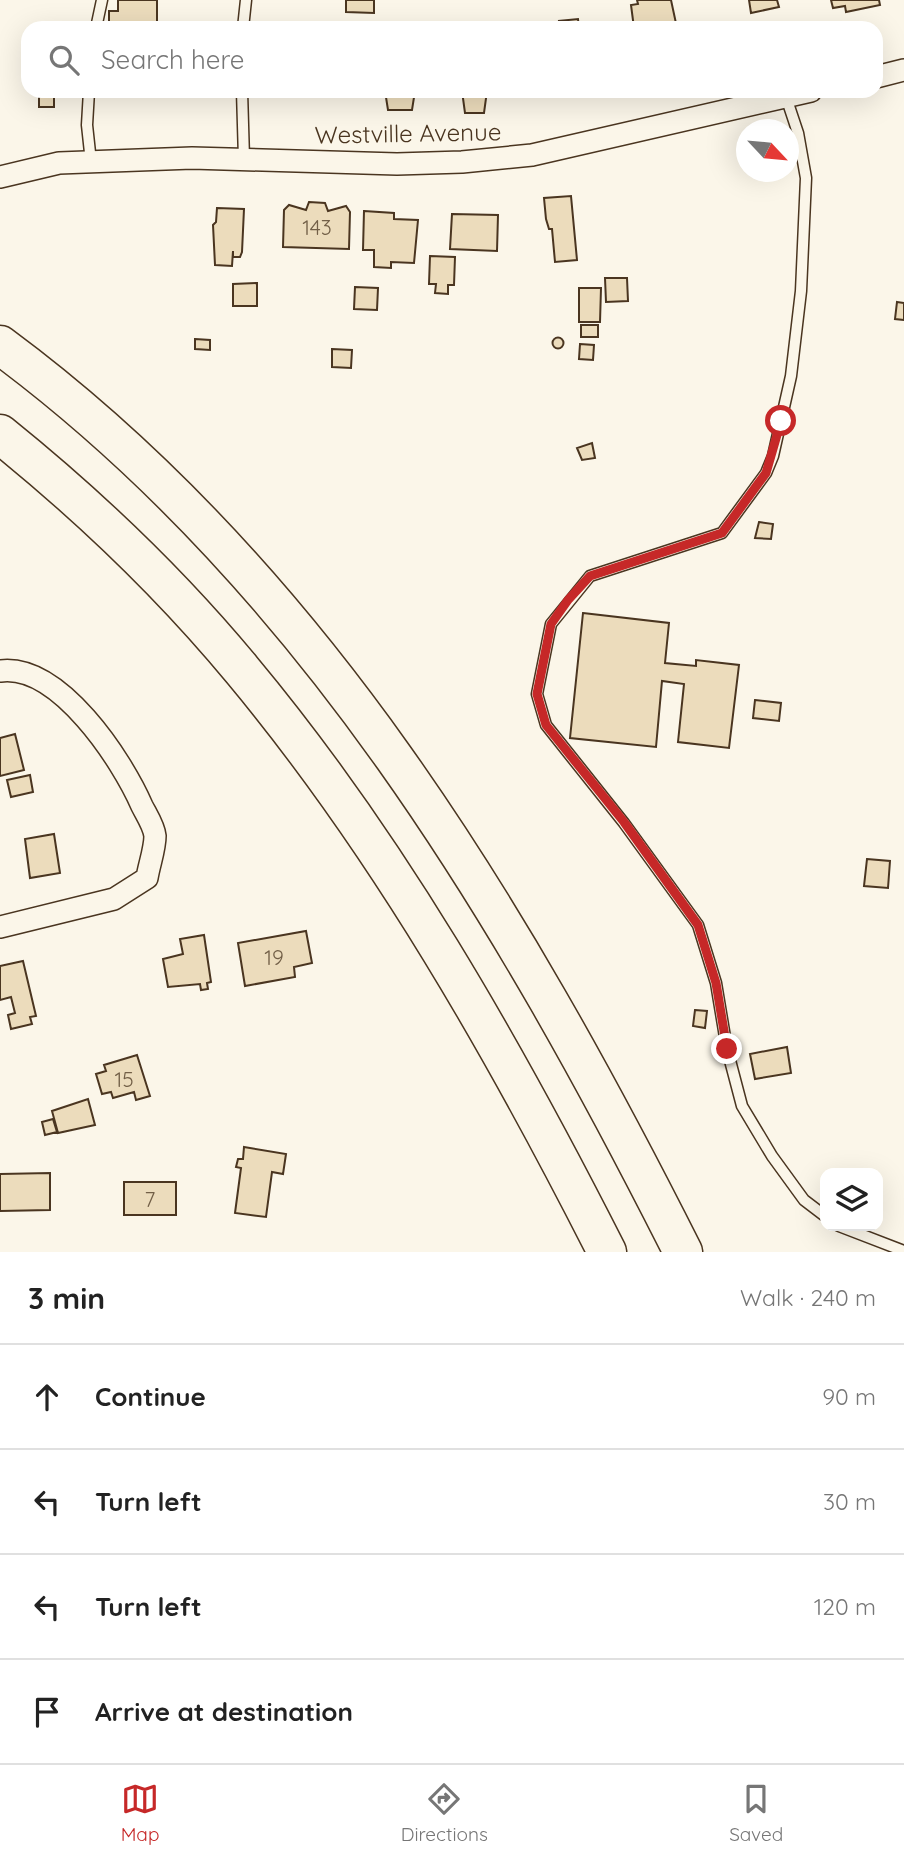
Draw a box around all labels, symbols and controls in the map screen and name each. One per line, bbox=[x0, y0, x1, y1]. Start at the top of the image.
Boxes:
search box bbox=[21, 21, 883, 98]
icon: search bbox=[45, 41, 83, 79]
text: Search here bbox=[101, 43, 245, 76]
street label: Westville Avenue bbox=[314, 116, 502, 150]
north arrow bbox=[736, 119, 799, 182]
house number: 143 bbox=[302, 214, 332, 240]
route start bbox=[765, 405, 796, 436]
house number: 19 bbox=[264, 944, 284, 970]
route end bbox=[711, 1033, 742, 1064]
house number: 15 bbox=[114, 1066, 134, 1092]
map controls bbox=[820, 1168, 883, 1231]
button: layers bbox=[820, 1168, 883, 1231]
house number: 7 bbox=[145, 1186, 156, 1212]
text: 3 min bbox=[28, 1279, 105, 1317]
text: Walk · 240 m bbox=[740, 1283, 876, 1312]
icon: ahead bbox=[28, 1378, 66, 1416]
text: Continue bbox=[95, 1380, 206, 1413]
text: 90 m bbox=[822, 1382, 876, 1411]
icon: left bbox=[28, 1483, 66, 1521]
text: Turn left bbox=[95, 1485, 202, 1518]
text: 30 m bbox=[823, 1487, 876, 1516]
icon: left bbox=[28, 1588, 66, 1626]
text: Turn left bbox=[95, 1590, 202, 1623]
text: 120 m bbox=[814, 1592, 876, 1621]
icon: arrive bbox=[28, 1693, 66, 1731]
text: Arrive at destination bbox=[95, 1695, 353, 1728]
tab: Map bbox=[121, 1780, 159, 1846]
tab: Directions bbox=[401, 1780, 488, 1846]
tab: Saved bbox=[729, 1780, 783, 1846]

